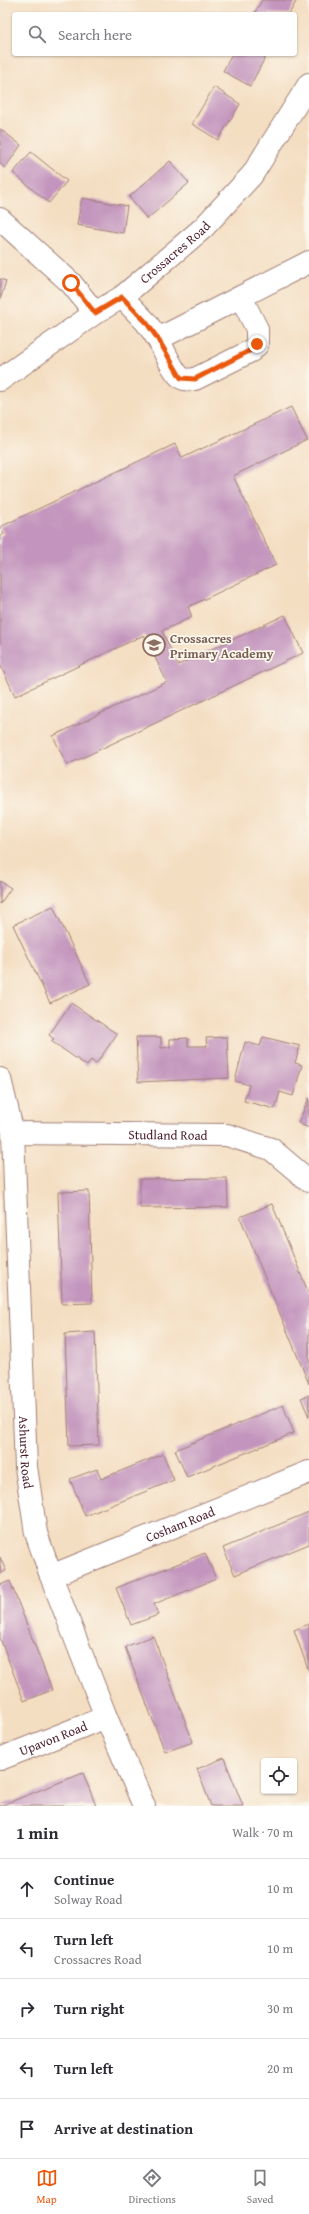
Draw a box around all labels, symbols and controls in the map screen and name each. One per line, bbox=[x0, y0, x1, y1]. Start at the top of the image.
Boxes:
search box bbox=[12, 12, 297, 56]
icon: search bbox=[26, 23, 48, 45]
text: Search here bbox=[58, 24, 132, 45]
street label: Crossacres Road bbox=[136, 217, 215, 288]
route start bbox=[62, 274, 80, 292]
route end bbox=[248, 335, 266, 353]
place label: Crossacres Primary Academy bbox=[170, 629, 274, 663]
school or university icon: Crossacres Primary Academy bbox=[141, 632, 167, 658]
street label: Studland Road bbox=[128, 1125, 208, 1145]
street label: Ashurst Road bbox=[14, 1416, 38, 1490]
street label: Cosham Road bbox=[143, 1502, 218, 1547]
street label: Upavon Road bbox=[16, 1716, 90, 1761]
map controls bbox=[261, 1758, 297, 1794]
button: locate bbox=[261, 1758, 297, 1794]
text: 1 min bbox=[16, 1820, 58, 1845]
text: Walk · 70 m bbox=[232, 1823, 293, 1842]
text: Continue bbox=[54, 1869, 115, 1890]
icon: ahead bbox=[16, 1878, 38, 1900]
text: 10 m bbox=[267, 1879, 293, 1898]
text: Solway Road bbox=[54, 1890, 122, 1909]
text: Turn left bbox=[54, 1929, 113, 1950]
icon: left bbox=[16, 1938, 38, 1960]
text: 10 m bbox=[267, 1939, 293, 1958]
text: Crossacres Road bbox=[54, 1950, 142, 1969]
icon: right bbox=[16, 1998, 38, 2020]
text: Turn right bbox=[54, 1998, 125, 2019]
text: 30 m bbox=[267, 1999, 293, 2018]
icon: left bbox=[16, 2058, 38, 2080]
text: Turn left bbox=[54, 2058, 113, 2079]
text: 20 m bbox=[267, 2059, 293, 2078]
icon: arrive bbox=[16, 2118, 38, 2140]
text: Arrive at destination bbox=[54, 2118, 193, 2139]
tab: Map bbox=[36, 2167, 58, 2207]
tab: Directions bbox=[129, 2167, 176, 2207]
tab: Saved bbox=[247, 2167, 273, 2207]

